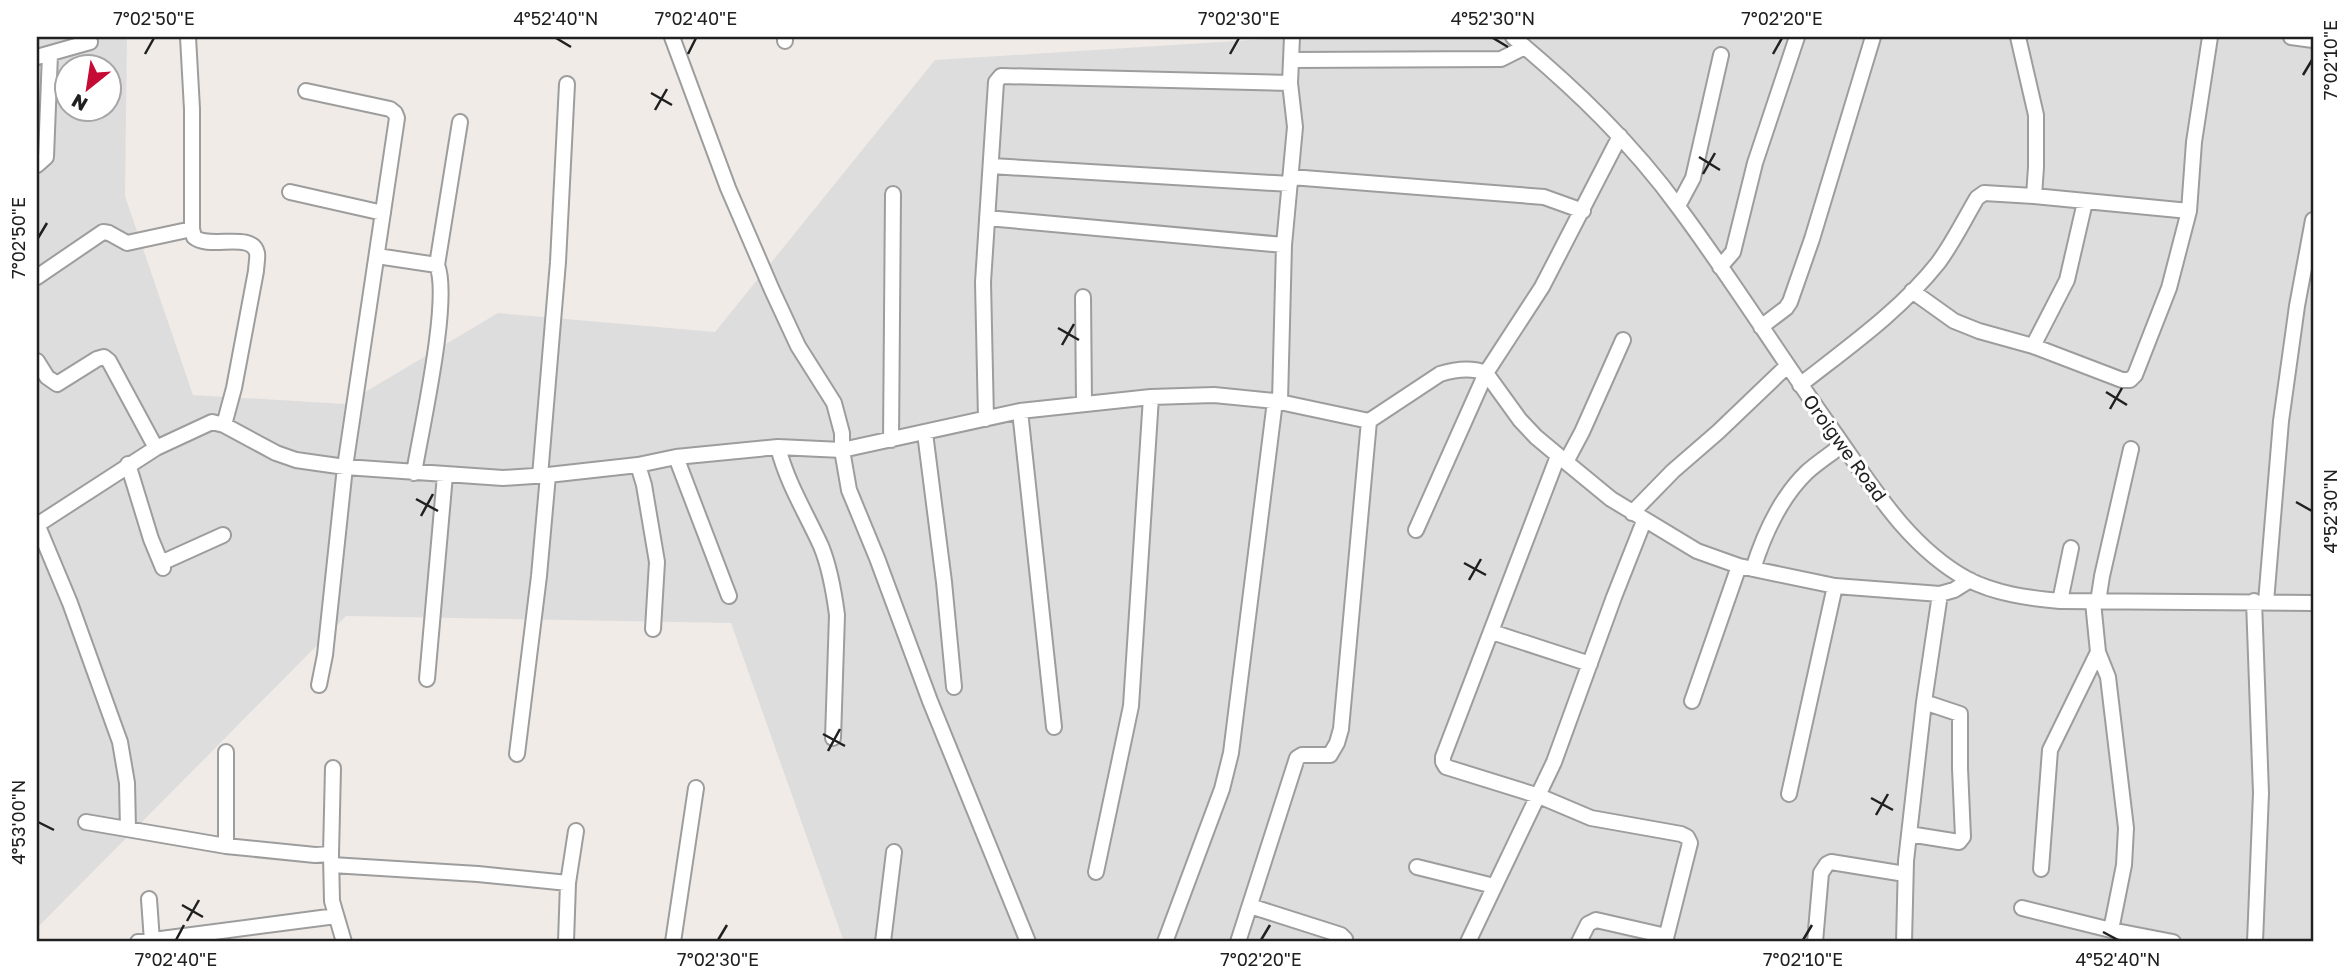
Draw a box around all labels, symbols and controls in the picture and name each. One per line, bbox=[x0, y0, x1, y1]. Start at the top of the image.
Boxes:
text: 7°02'50"E bbox=[113, 7, 195, 29]
text: 4°52'40"N bbox=[514, 7, 598, 29]
text: 7°02'40"E bbox=[655, 7, 737, 29]
text: 7°02'30"E bbox=[1198, 7, 1280, 29]
text: 4°52'30"N bbox=[1451, 7, 1535, 29]
text: 7°02'20"E bbox=[1741, 7, 1823, 29]
text: 7°02'10"E bbox=[2319, 20, 2341, 100]
north arrow bbox=[52, 52, 122, 122]
text: N bbox=[67, 90, 91, 117]
text: 7°02'50"E bbox=[7, 197, 29, 279]
street label: Oroigwe Road bbox=[1799, 390, 1892, 506]
text: 4°52'30"N bbox=[2319, 469, 2341, 553]
text: 4°53'00"N bbox=[7, 779, 29, 865]
text: 7°02'40"E bbox=[135, 948, 217, 970]
text: 7°02'30"E bbox=[677, 948, 759, 970]
text: 7°02'20"E bbox=[1220, 948, 1302, 970]
text: 7°02'10"E bbox=[1763, 948, 1843, 970]
text: 4°52'40"N bbox=[2076, 948, 2160, 970]

